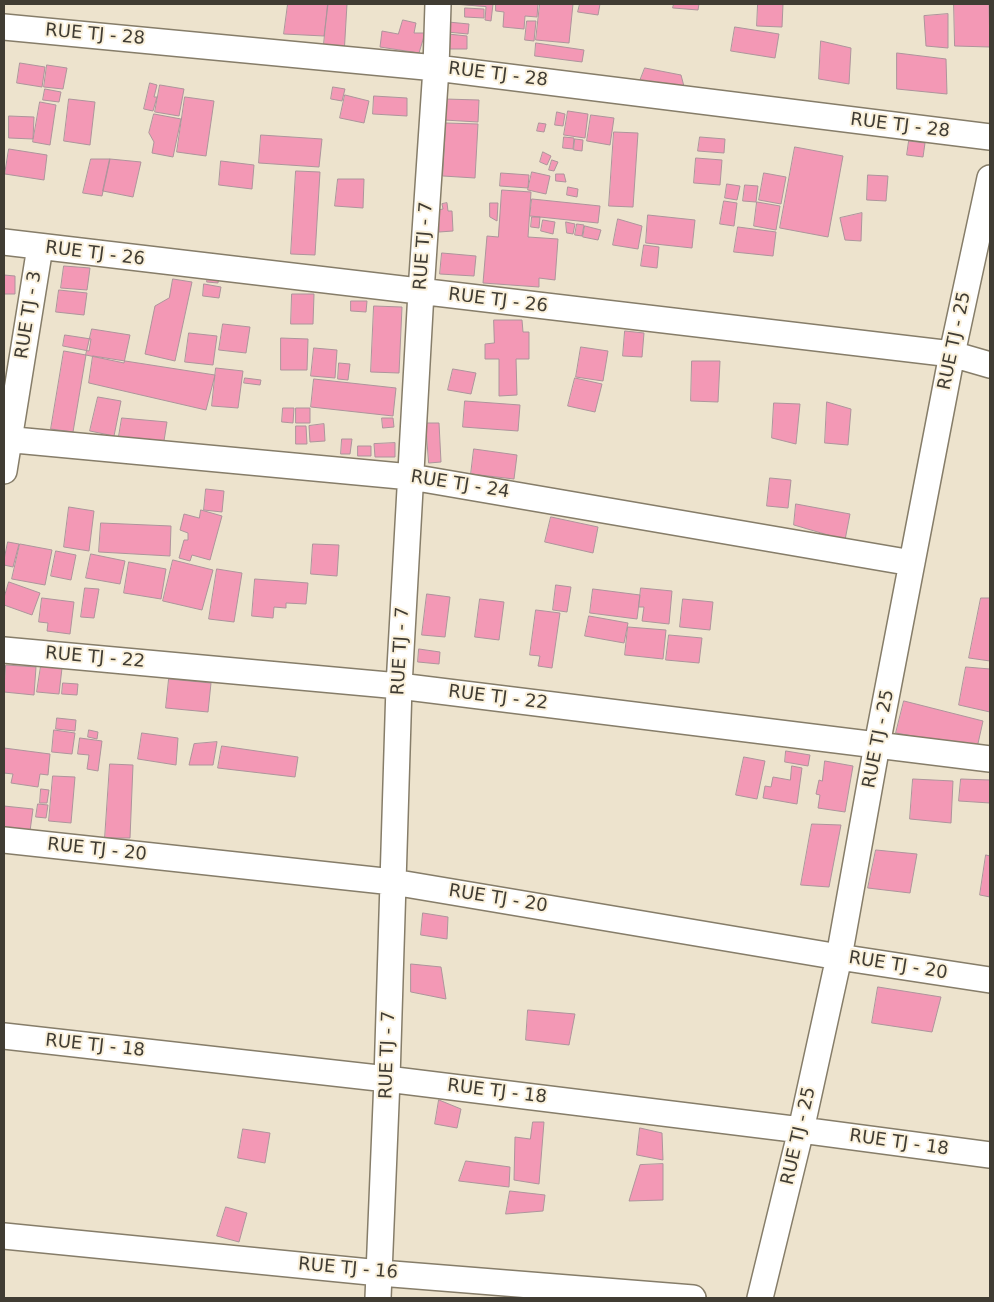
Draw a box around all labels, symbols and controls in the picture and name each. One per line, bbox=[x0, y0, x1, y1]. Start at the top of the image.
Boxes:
street label: RUE TJ - 28 bbox=[44, 20, 146, 50]
street label: RUE TJ - 28 bbox=[447, 58, 549, 92]
street label: RUE TJ - 28 bbox=[849, 109, 951, 143]
street label: RUE TJ - 7 bbox=[410, 201, 438, 291]
street label: RUE TJ - 26 bbox=[44, 237, 146, 271]
street label: RUE TJ - 3 bbox=[11, 270, 47, 360]
street label: RUE TJ - 26 bbox=[447, 284, 549, 318]
street label: RUE TJ - 25 bbox=[934, 290, 976, 392]
street label: RUE TJ - 24 bbox=[409, 467, 511, 503]
street label: RUE TJ - 7 bbox=[388, 606, 414, 696]
street label: RUE TJ - 22 bbox=[44, 643, 146, 673]
street label: RUE TJ - 22 bbox=[447, 681, 549, 715]
street label: RUE TJ - 25 bbox=[859, 688, 899, 790]
street label: RUE TJ - 20 bbox=[46, 834, 148, 866]
street label: RUE TJ - 20 bbox=[447, 881, 549, 917]
street label: RUE TJ - 20 bbox=[847, 948, 949, 984]
street label: RUE TJ - 7 bbox=[376, 1010, 400, 1100]
street label: RUE TJ - 18 bbox=[44, 1030, 146, 1062]
street label: RUE TJ - 18 bbox=[446, 1075, 548, 1109]
street label: RUE TJ - 25 bbox=[777, 1085, 821, 1187]
street label: RUE TJ - 18 bbox=[848, 1125, 950, 1161]
street label: RUE TJ - 16 bbox=[297, 1254, 399, 1284]

